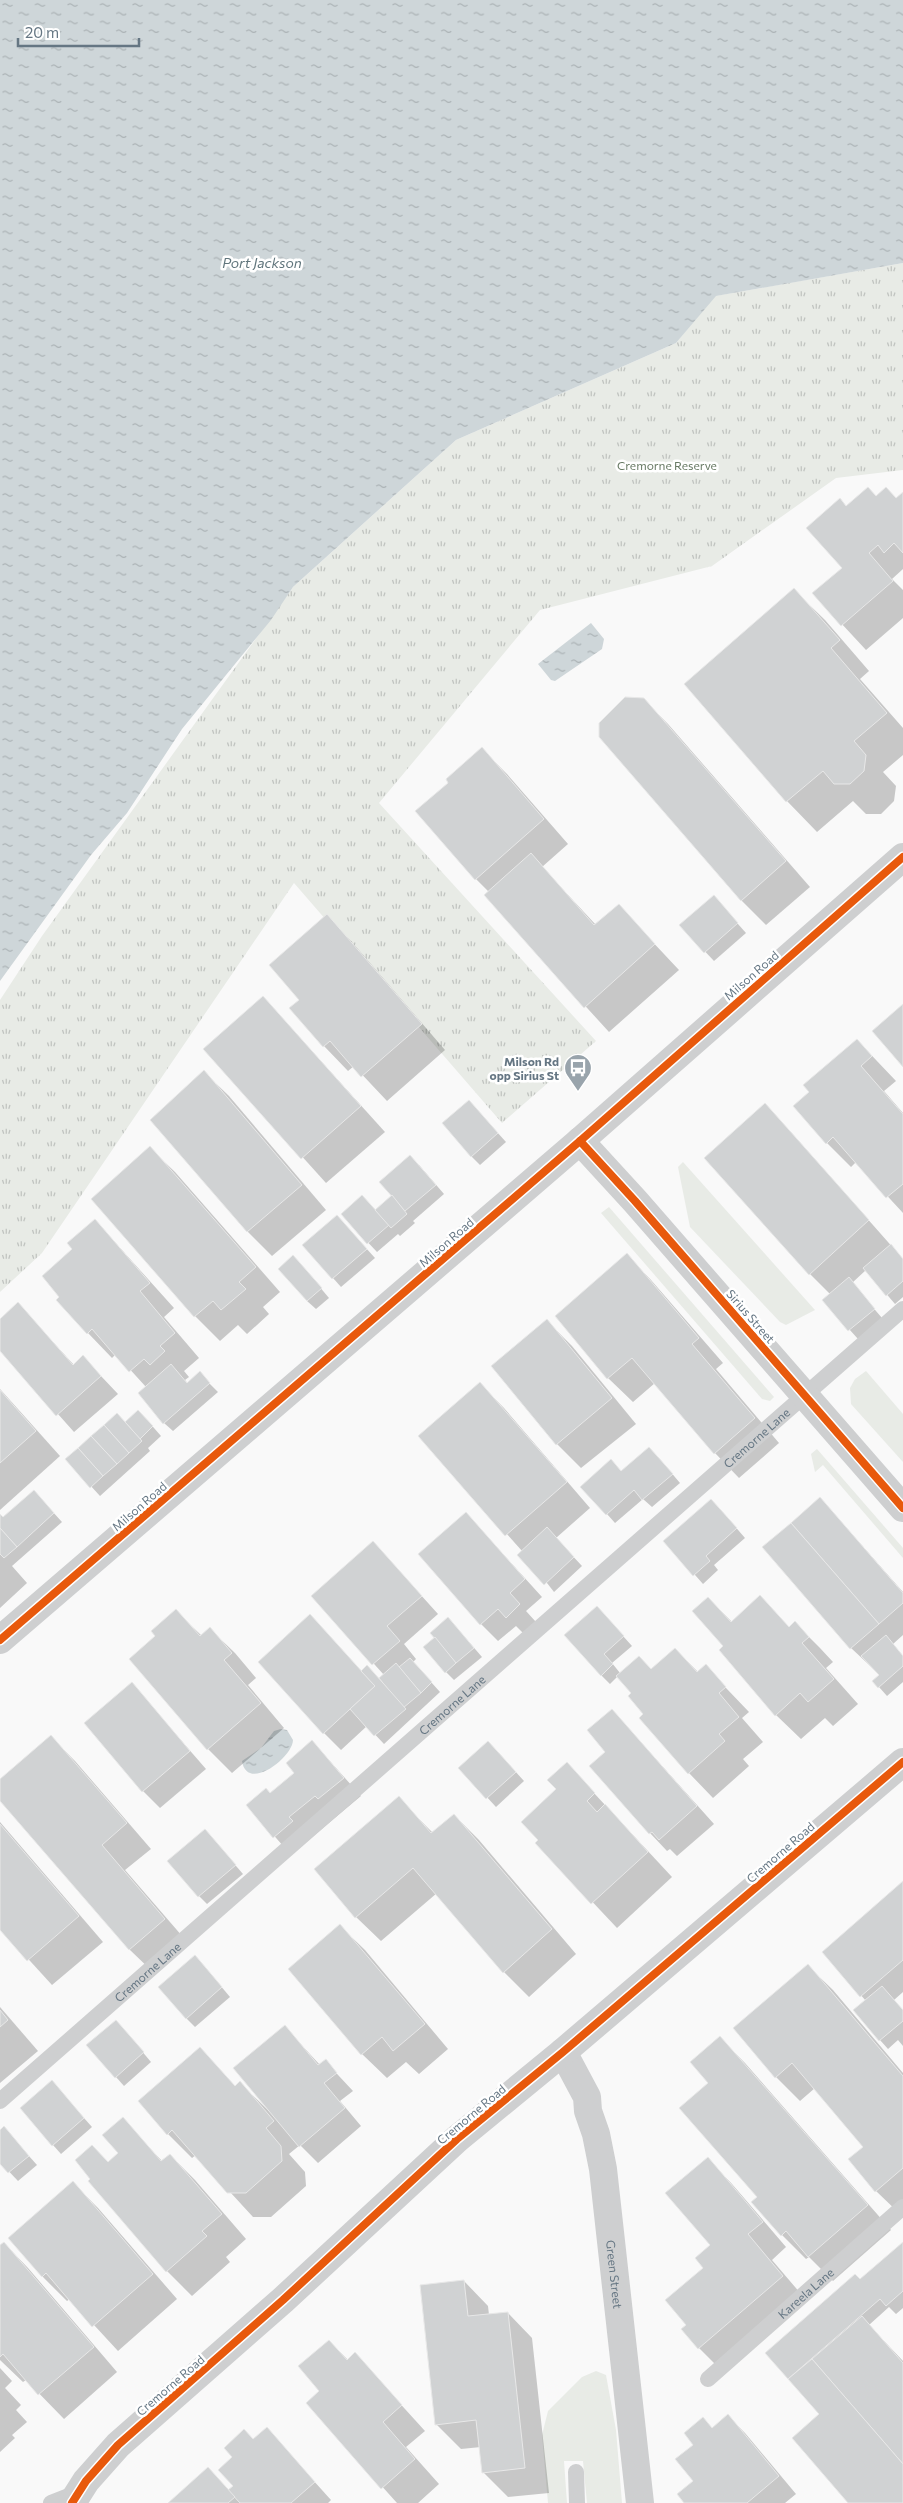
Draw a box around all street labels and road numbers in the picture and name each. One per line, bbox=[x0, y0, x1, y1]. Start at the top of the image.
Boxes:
street label: Milson Road bbox=[721, 948, 781, 1002]
street label: Milson Road bbox=[416, 1215, 476, 1269]
street label: Sirius Street bbox=[724, 1286, 778, 1346]
street label: Cremorne Lane bbox=[720, 1405, 792, 1470]
street label: Milson Road bbox=[109, 1479, 169, 1533]
street label: Cremorne Lane bbox=[416, 1672, 488, 1738]
street label: Cremorne Road bbox=[743, 1819, 817, 1885]
street label: Cremorne Lane bbox=[111, 1939, 183, 2005]
street label: Cremorne Road bbox=[434, 2081, 508, 2147]
street label: Green Street bbox=[604, 2239, 625, 2310]
street label: Kareela Lane bbox=[775, 2265, 836, 2321]
street label: Cremorne Road bbox=[133, 2352, 207, 2418]

